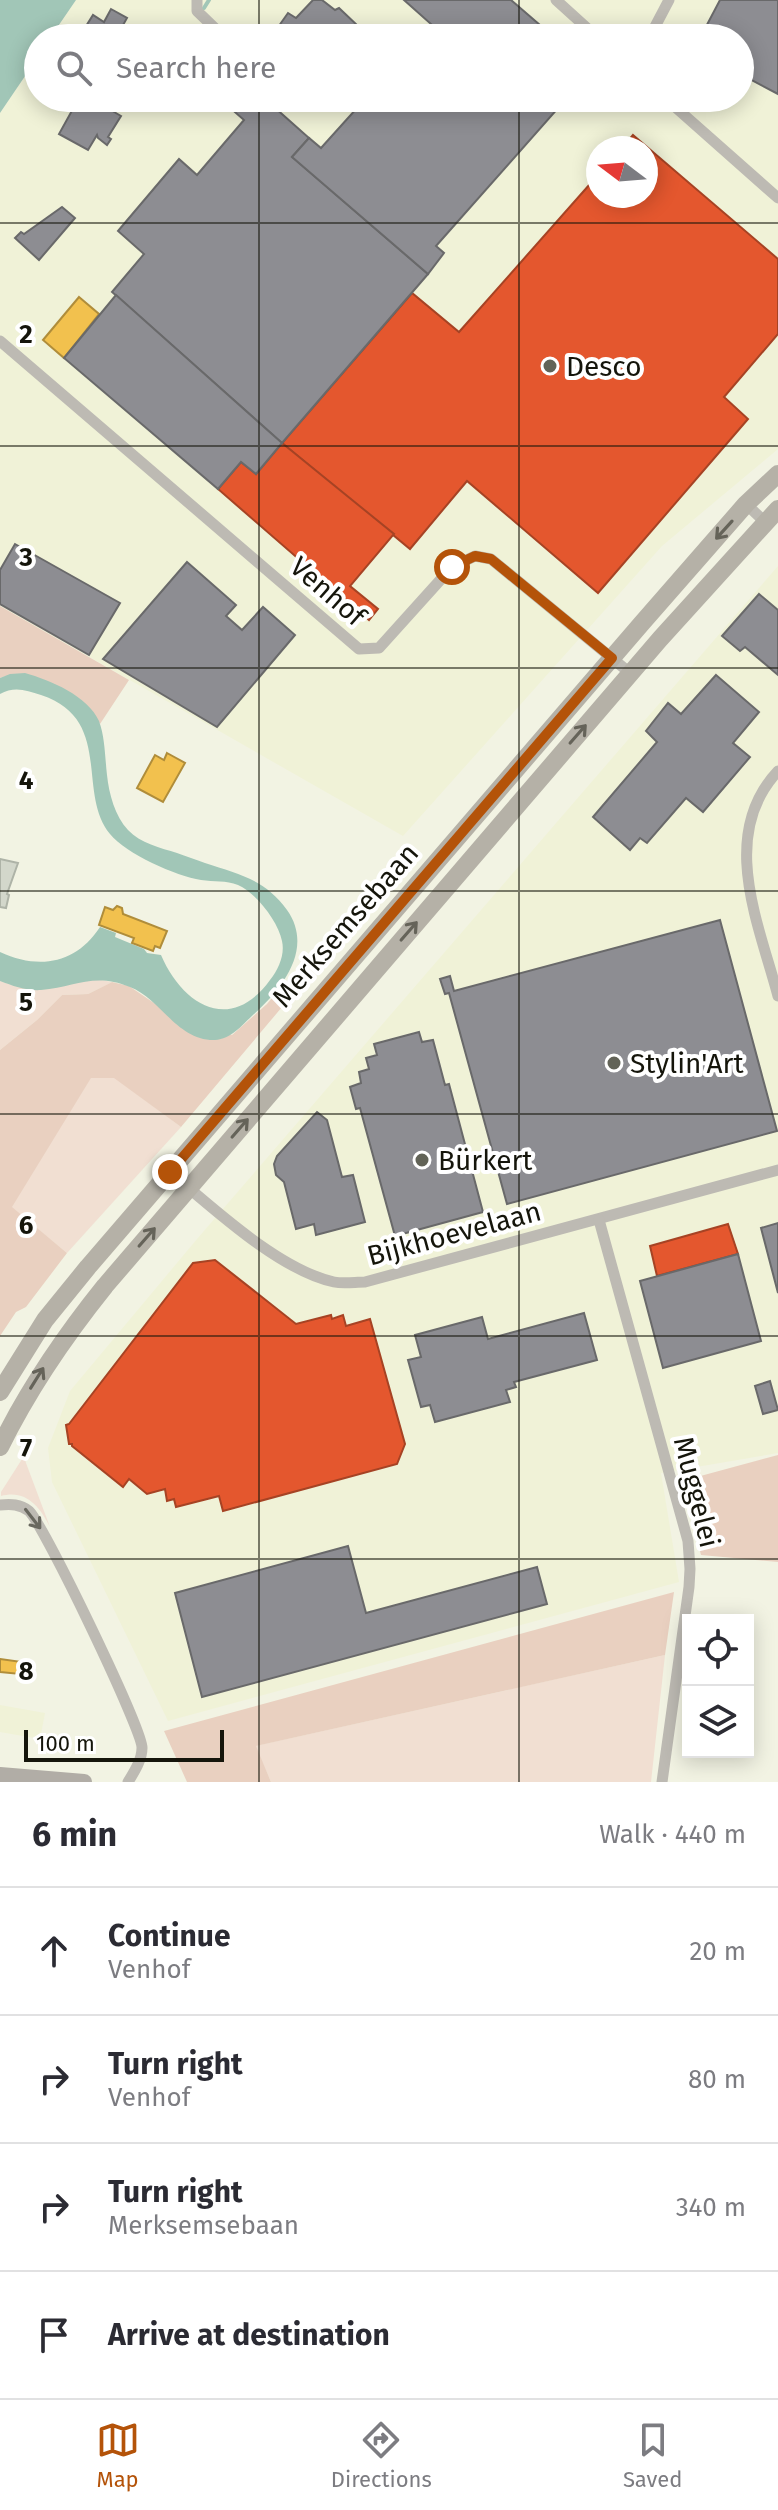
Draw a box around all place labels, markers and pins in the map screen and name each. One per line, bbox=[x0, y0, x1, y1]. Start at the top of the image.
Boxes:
place label: Desco bbox=[566, 350, 642, 383]
marker: Desco bbox=[541, 357, 559, 375]
place label: Stylin'Art bbox=[630, 1047, 744, 1080]
marker: Stylin'Art bbox=[605, 1054, 623, 1072]
place label: Bürkert bbox=[438, 1144, 533, 1177]
marker: Bürkert bbox=[413, 1151, 431, 1169]

